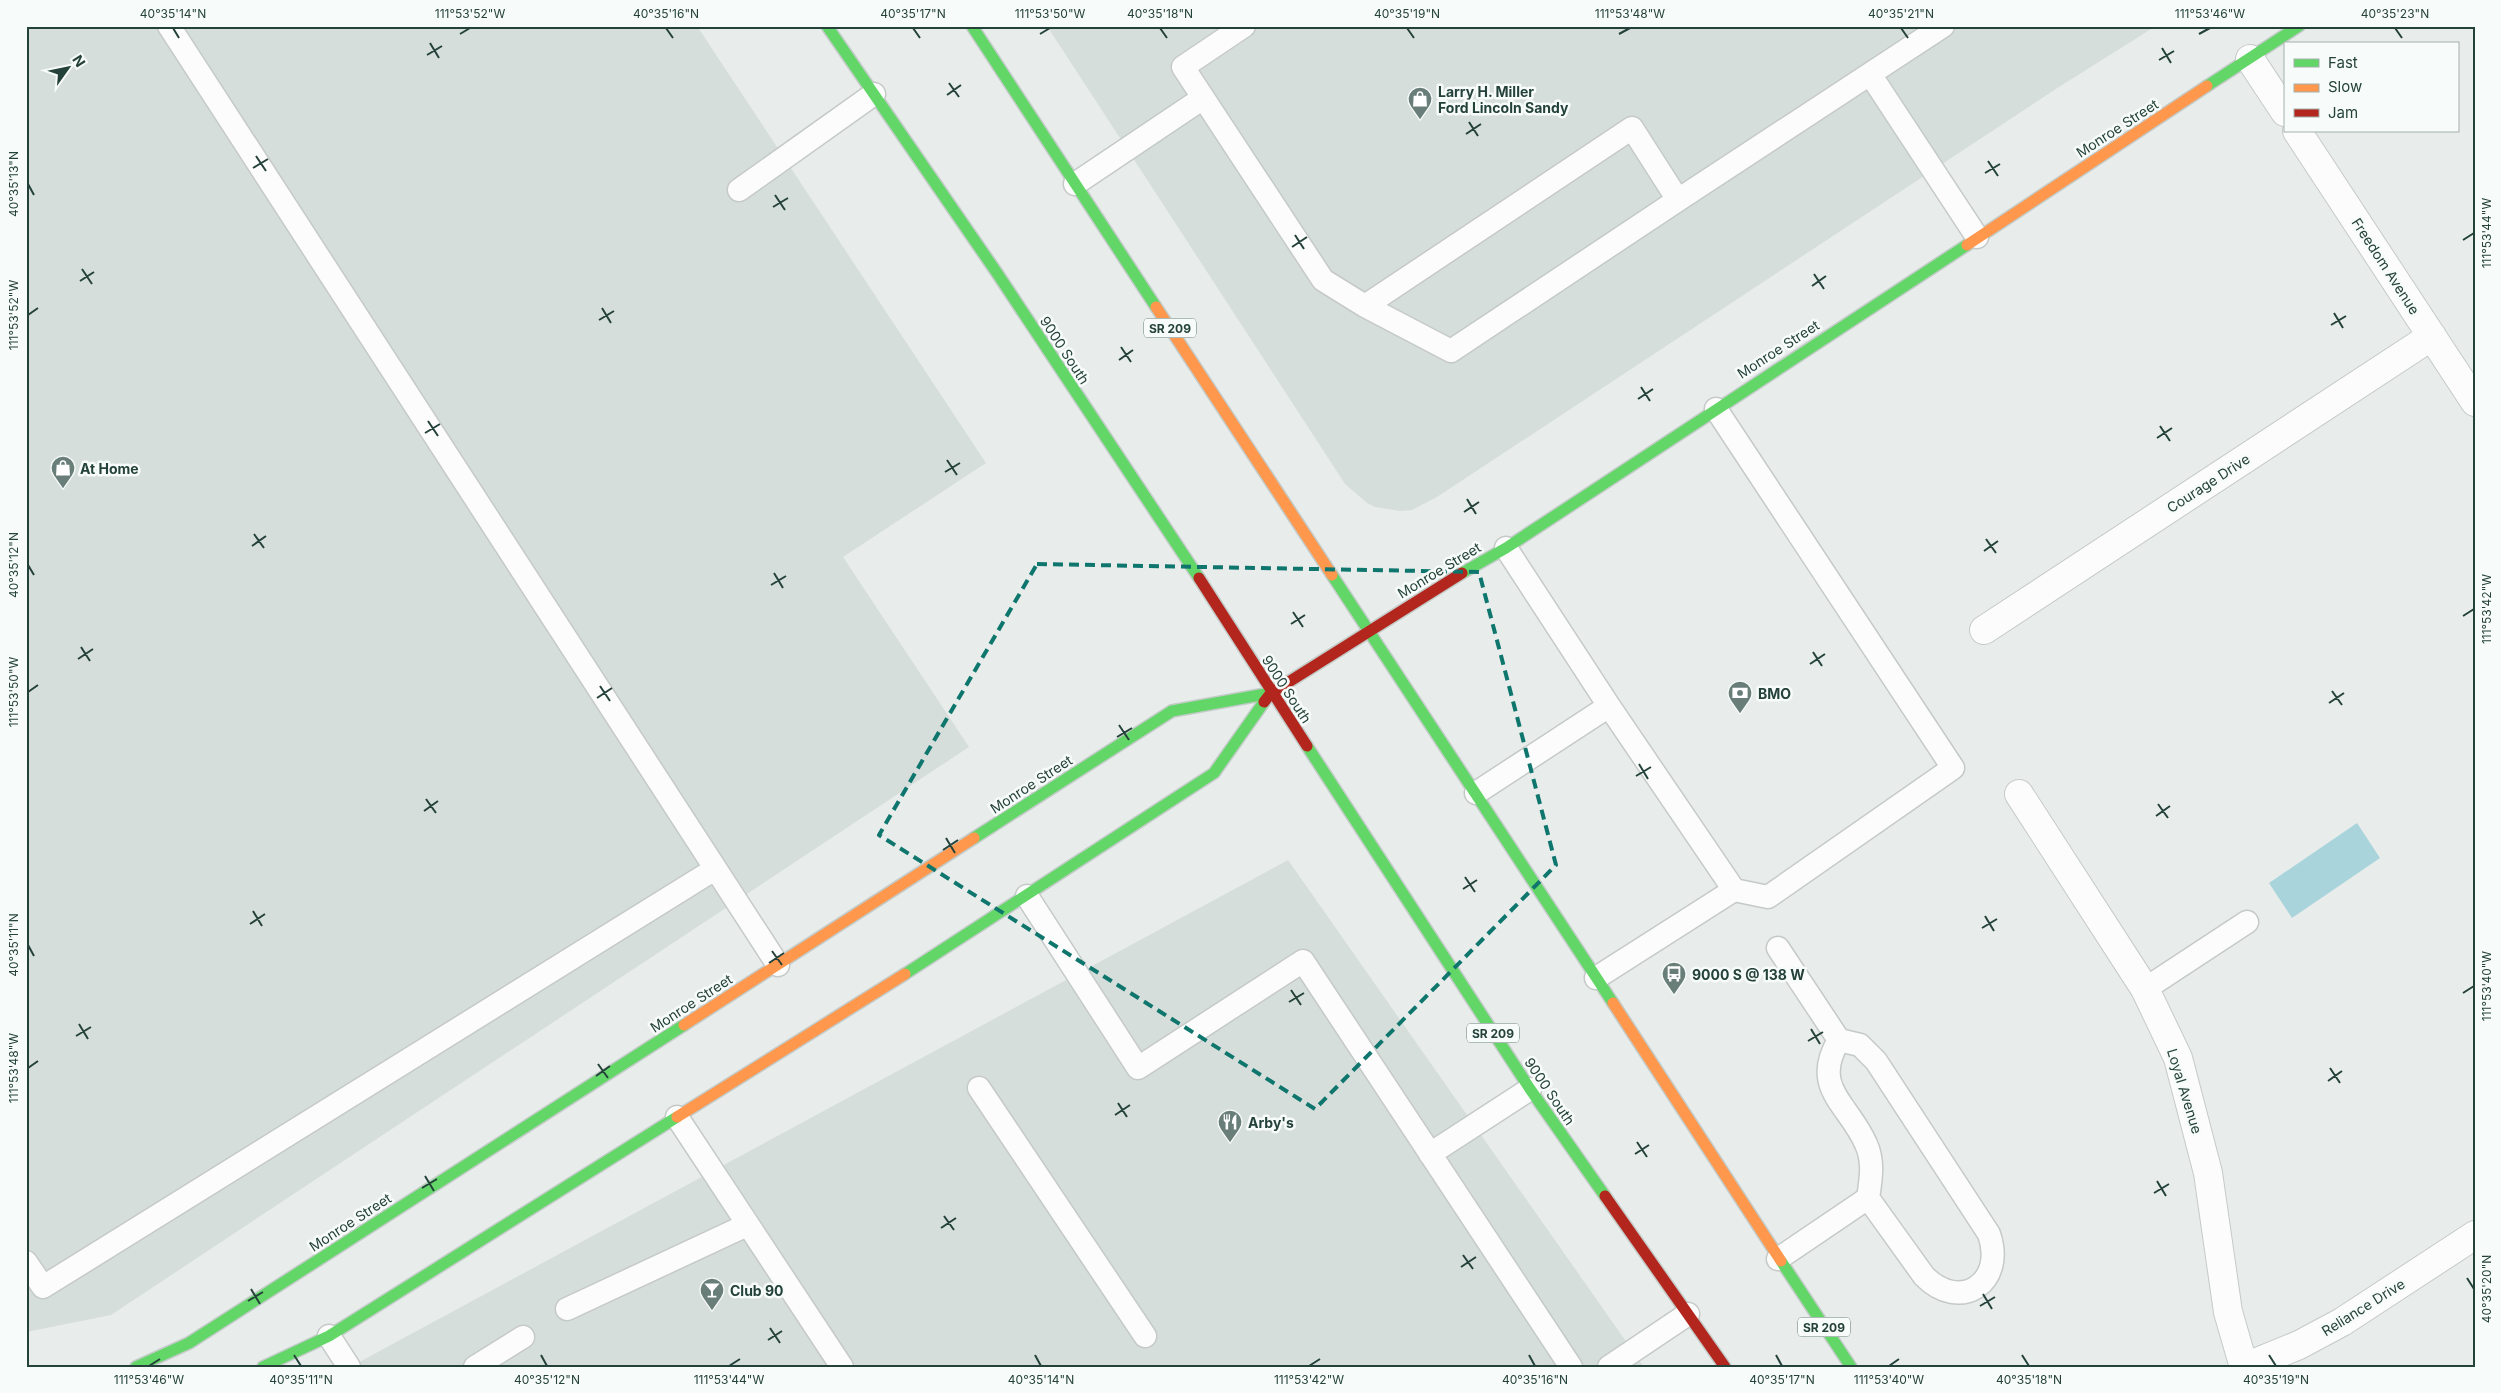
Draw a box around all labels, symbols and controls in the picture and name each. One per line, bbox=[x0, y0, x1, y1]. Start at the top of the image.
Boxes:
text: 40°35'14"N bbox=[140, 6, 206, 21]
text: 111°53'52"W bbox=[435, 6, 505, 21]
text: 40°35'16"N bbox=[633, 6, 699, 21]
text: 40°35'17"N bbox=[880, 6, 946, 21]
text: 111°53'50"W bbox=[1015, 6, 1086, 21]
text: 40°35'18"N bbox=[1127, 6, 1193, 21]
text: 40°35'19"N bbox=[1374, 6, 1440, 21]
text: 111°53'48"W bbox=[1595, 6, 1665, 21]
text: 40°35'21"N bbox=[1868, 6, 1934, 21]
text: 111°53'46"W bbox=[2175, 6, 2245, 21]
text: 40°35'23"N bbox=[2361, 6, 2429, 21]
north arrow bbox=[42, 42, 92, 92]
legend bbox=[2284, 42, 2458, 132]
text: N bbox=[69, 52, 89, 70]
text: Fast bbox=[2328, 53, 2358, 72]
text: Slow bbox=[2328, 77, 2362, 96]
place label: Larry H. Miller Ford Lincoln Sandy bbox=[1438, 83, 1569, 116]
shop icon: Larry H. Miller Ford Lincoln Sandy bbox=[1407, 86, 1433, 120]
street label: Monroe Street bbox=[2073, 95, 2162, 161]
text: Jam bbox=[2328, 103, 2358, 122]
text: 40°35'13"N bbox=[6, 151, 21, 217]
text: 111°53'44"W bbox=[2479, 198, 2494, 268]
street label: Freedom Avenue bbox=[2348, 215, 2424, 317]
text: 111°53'52"W bbox=[6, 280, 21, 350]
street label: 9000 South bbox=[1037, 313, 1093, 387]
street label: Monroe Street bbox=[1734, 316, 1823, 382]
road number: SR 209 bbox=[1144, 318, 1196, 338]
street label: Courage Drive bbox=[2163, 450, 2253, 516]
shop icon: At Home bbox=[50, 455, 76, 489]
place label: At Home bbox=[80, 460, 139, 477]
text: 40°35'12"N bbox=[6, 532, 21, 598]
street label: Monroe Street bbox=[1394, 538, 1484, 602]
text: 111°53'42"W bbox=[2479, 574, 2494, 644]
street label: 9000 South bbox=[1259, 652, 1315, 726]
text: 111°53'50"W bbox=[6, 656, 21, 727]
bank icon: BMO bbox=[1727, 680, 1753, 714]
place label: BMO bbox=[1758, 685, 1791, 702]
street label: Monroe Street bbox=[987, 751, 1076, 817]
text: 40°35'11"N bbox=[6, 913, 21, 977]
text: 111°53'40"W bbox=[2479, 951, 2494, 1021]
bus stop icon: 9000 S @ 138 W bbox=[1661, 961, 1687, 995]
place label: 9000 S @ 138 W bbox=[1692, 966, 1805, 983]
street label: Monroe Street bbox=[647, 970, 736, 1036]
road number: SR 209 bbox=[1467, 1024, 1519, 1042]
text: 111°53'48"W bbox=[6, 1033, 21, 1103]
street label: Loyal Avenue bbox=[2164, 1046, 2206, 1136]
street label: 9000 South bbox=[1521, 1054, 1579, 1128]
restaurant icon: Arby's bbox=[1217, 1109, 1243, 1143]
place label: Arby's bbox=[1248, 1114, 1294, 1131]
street label: Monroe Street bbox=[306, 1189, 395, 1255]
text: 40°35'20"N bbox=[2479, 1255, 2494, 1323]
street label: Reliance Drive bbox=[2318, 1275, 2408, 1339]
bar icon: Club 90 bbox=[699, 1277, 725, 1311]
place label: Club 90 bbox=[730, 1282, 784, 1299]
road number: SR 209 bbox=[1798, 1318, 1850, 1336]
text: 111°53'46"W bbox=[114, 1372, 184, 1387]
text: 40°35'11"N bbox=[269, 1372, 333, 1387]
text: 40°35'12"N bbox=[514, 1372, 580, 1387]
text: 111°53'44"W bbox=[694, 1372, 764, 1387]
text: 40°35'14"N bbox=[1008, 1372, 1074, 1387]
text: 111°53'42"W bbox=[1274, 1372, 1344, 1387]
text: 40°35'16"N bbox=[1502, 1372, 1568, 1387]
text: 40°35'17"N bbox=[1749, 1372, 1815, 1387]
text: 111°53'40"W bbox=[1854, 1372, 1924, 1387]
text: 40°35'18"N bbox=[1996, 1372, 2062, 1387]
text: 40°35'19"N bbox=[2243, 1372, 2309, 1387]

